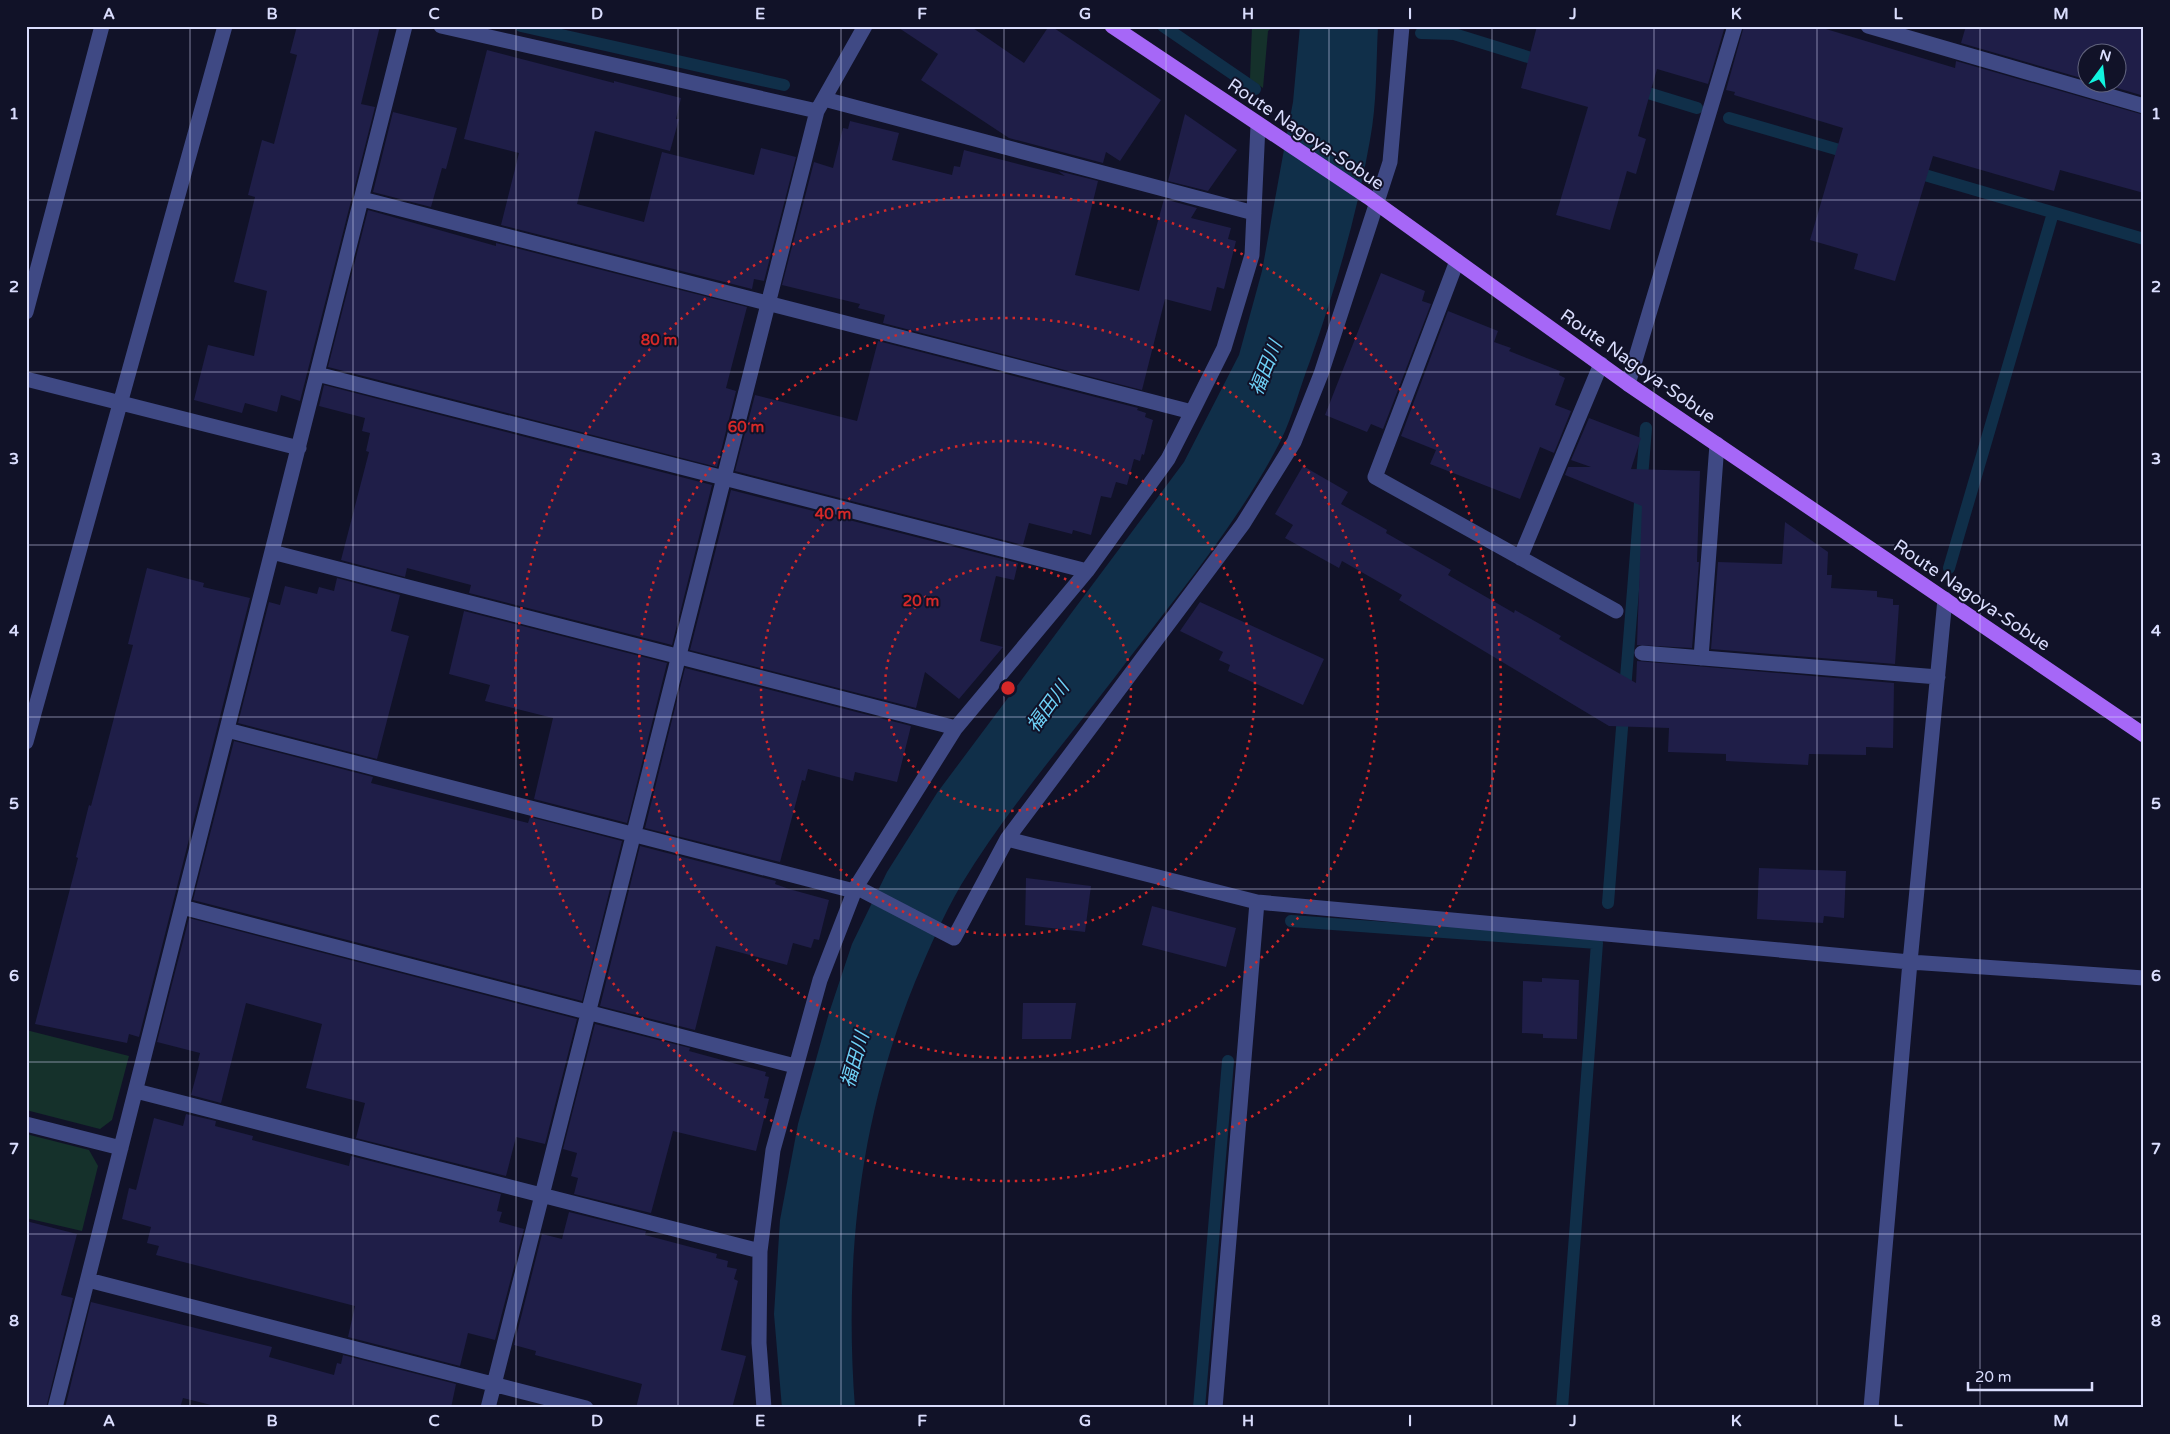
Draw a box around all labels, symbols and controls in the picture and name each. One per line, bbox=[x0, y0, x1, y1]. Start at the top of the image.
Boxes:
text: A bbox=[103, 4, 115, 24]
text: B bbox=[266, 4, 278, 24]
text: C bbox=[428, 4, 440, 24]
text: D bbox=[591, 4, 603, 24]
text: E bbox=[755, 4, 765, 24]
text: F bbox=[917, 4, 927, 24]
text: G bbox=[1079, 4, 1091, 24]
text: H bbox=[1242, 4, 1254, 24]
text: I bbox=[1408, 4, 1412, 24]
text: J bbox=[1568, 4, 1577, 24]
text: K bbox=[1731, 4, 1742, 24]
text: L bbox=[1893, 4, 1903, 24]
text: M bbox=[2053, 4, 2069, 24]
north arrow bbox=[2078, 42, 2128, 92]
text: N bbox=[2098, 46, 2113, 66]
street label: Route Nagoya-Sobue bbox=[1223, 73, 1389, 195]
text: 1 bbox=[9, 104, 19, 124]
text: 1 bbox=[2151, 104, 2161, 124]
text: 2 bbox=[9, 277, 19, 297]
text: 2 bbox=[2151, 277, 2161, 297]
street label: Route Nagoya-Sobue bbox=[1556, 304, 1720, 428]
text: 80 m bbox=[641, 331, 677, 349]
water label: 福田川 bbox=[1245, 336, 1288, 399]
text: 60 m bbox=[728, 418, 764, 436]
text: 3 bbox=[9, 449, 19, 469]
text: 3 bbox=[2151, 449, 2161, 469]
text: 40 m bbox=[815, 505, 851, 523]
street label: Route Nagoya-Sobue bbox=[1889, 534, 2055, 656]
text: 20 m bbox=[903, 592, 939, 610]
text: 4 bbox=[9, 621, 19, 641]
text: 4 bbox=[2151, 621, 2161, 641]
water label: 福田川 bbox=[1022, 676, 1075, 737]
centre of rings bbox=[999, 679, 1017, 697]
text: 5 bbox=[9, 794, 19, 814]
text: 5 bbox=[2151, 794, 2161, 814]
text: 6 bbox=[9, 966, 19, 986]
text: 6 bbox=[2151, 966, 2161, 986]
water label: 福田川 bbox=[837, 1028, 874, 1090]
text: 7 bbox=[9, 1139, 19, 1159]
text: 7 bbox=[2151, 1139, 2161, 1159]
text: 8 bbox=[9, 1311, 19, 1331]
text: 8 bbox=[2151, 1311, 2161, 1331]
scale bar bbox=[1968, 1359, 2091, 1391]
text: 20 m bbox=[1975, 1368, 2012, 1386]
text: A bbox=[103, 1411, 115, 1431]
text: B bbox=[266, 1411, 278, 1431]
text: C bbox=[428, 1411, 440, 1431]
text: D bbox=[591, 1411, 603, 1431]
text: E bbox=[755, 1411, 765, 1431]
text: F bbox=[917, 1411, 927, 1431]
text: G bbox=[1079, 1411, 1091, 1431]
text: H bbox=[1242, 1411, 1254, 1431]
text: I bbox=[1408, 1411, 1412, 1431]
text: J bbox=[1568, 1411, 1577, 1431]
text: K bbox=[1731, 1411, 1742, 1431]
text: L bbox=[1893, 1411, 1903, 1431]
text: M bbox=[2053, 1411, 2069, 1431]

